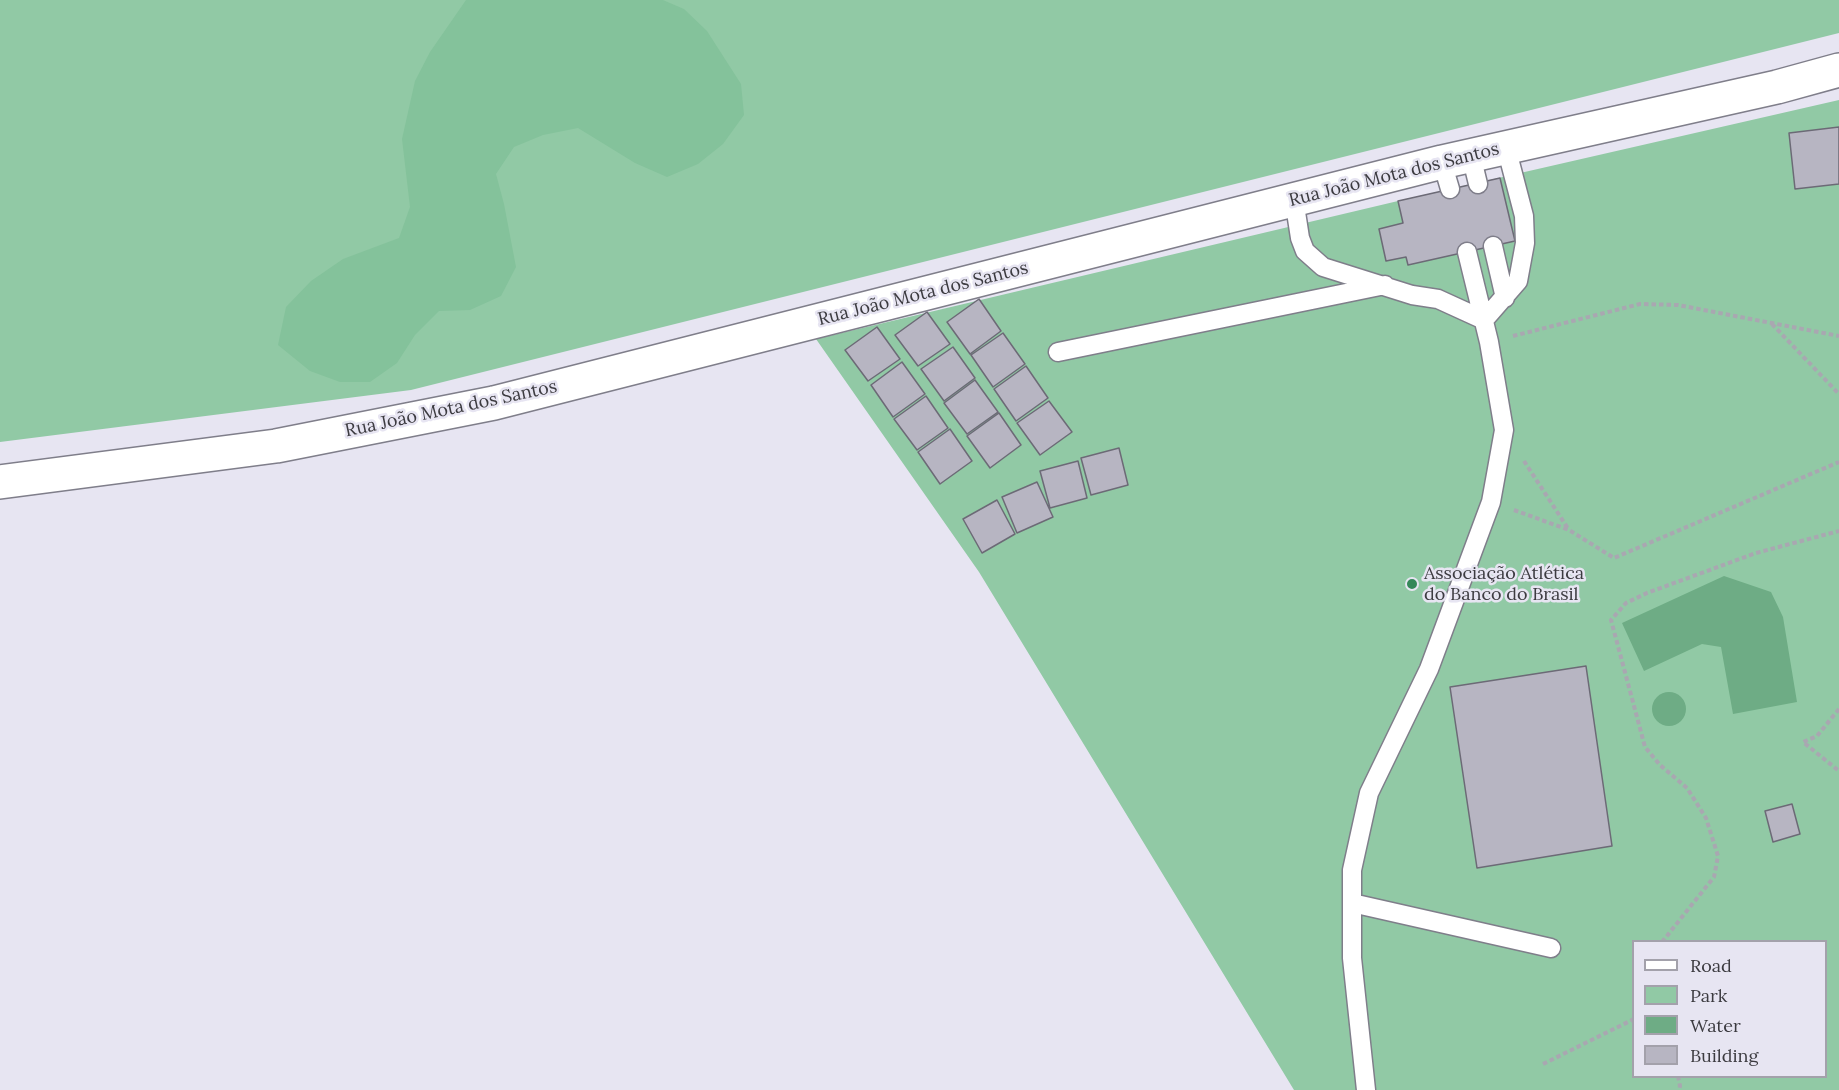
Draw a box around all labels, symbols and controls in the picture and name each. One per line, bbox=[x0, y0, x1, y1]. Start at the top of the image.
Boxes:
street label: Rua João Mota dos Santos bbox=[1287, 138, 1501, 212]
street label: Rua João Mota dos Santos bbox=[816, 257, 1030, 331]
street label: Rua João Mota dos Santos bbox=[343, 376, 559, 442]
place label: Associação Atlética do Banco do Brasil bbox=[1424, 563, 1584, 606]
marker: Associação Atlética do Banco do Brasil bbox=[1405, 577, 1419, 591]
legend bbox=[1632, 940, 1827, 1078]
text: Road bbox=[1690, 954, 1732, 977]
text: Park bbox=[1690, 984, 1727, 1007]
text: Water bbox=[1690, 1014, 1741, 1037]
text: Building bbox=[1690, 1044, 1758, 1067]

